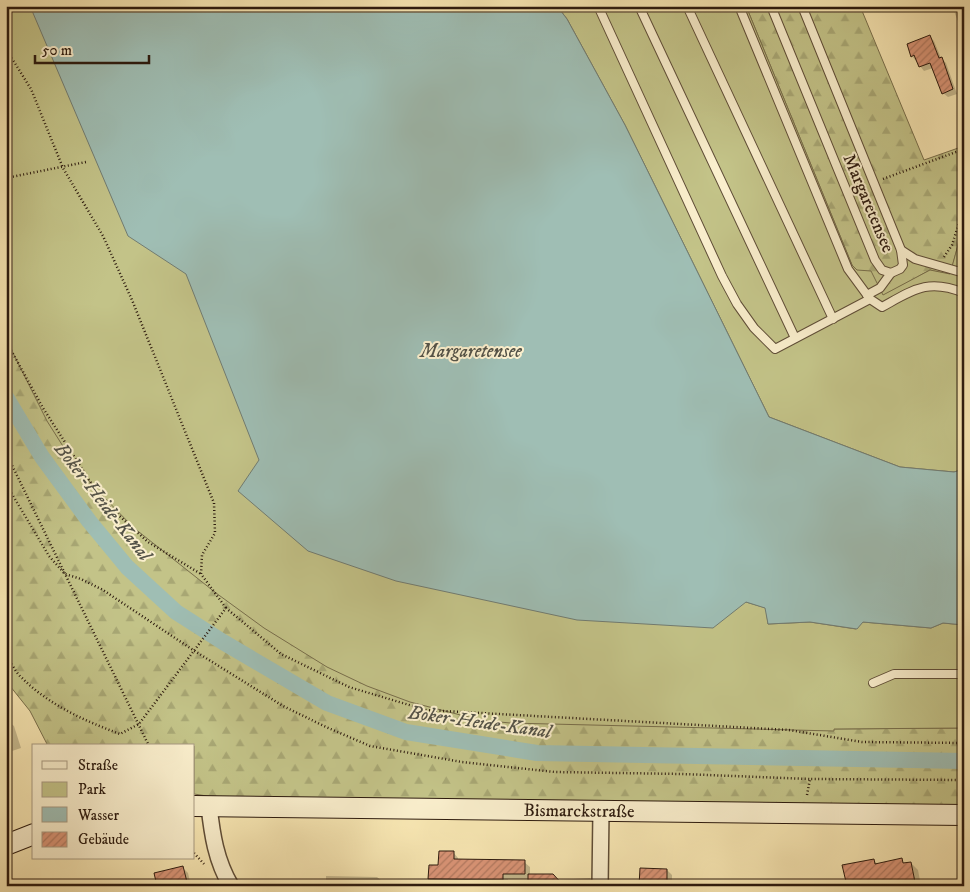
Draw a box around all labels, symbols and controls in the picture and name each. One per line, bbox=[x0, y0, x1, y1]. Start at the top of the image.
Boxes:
scale bar bbox=[35, 32, 149, 64]
text: 50 m bbox=[42, 41, 72, 60]
street label: Margaretensee bbox=[837, 151, 899, 256]
water label: Margaretensee bbox=[418, 340, 522, 363]
water label: Boker-Heide-Kanal bbox=[49, 438, 157, 567]
water label: Boker-Heide-Kanal bbox=[406, 701, 554, 744]
legend bbox=[32, 744, 195, 860]
text: Straße bbox=[78, 756, 118, 775]
text: Park bbox=[78, 780, 107, 799]
street label: Bismarckstraße bbox=[523, 800, 635, 823]
text: Wasser bbox=[77, 806, 119, 825]
text: Gebäude bbox=[78, 830, 129, 849]

